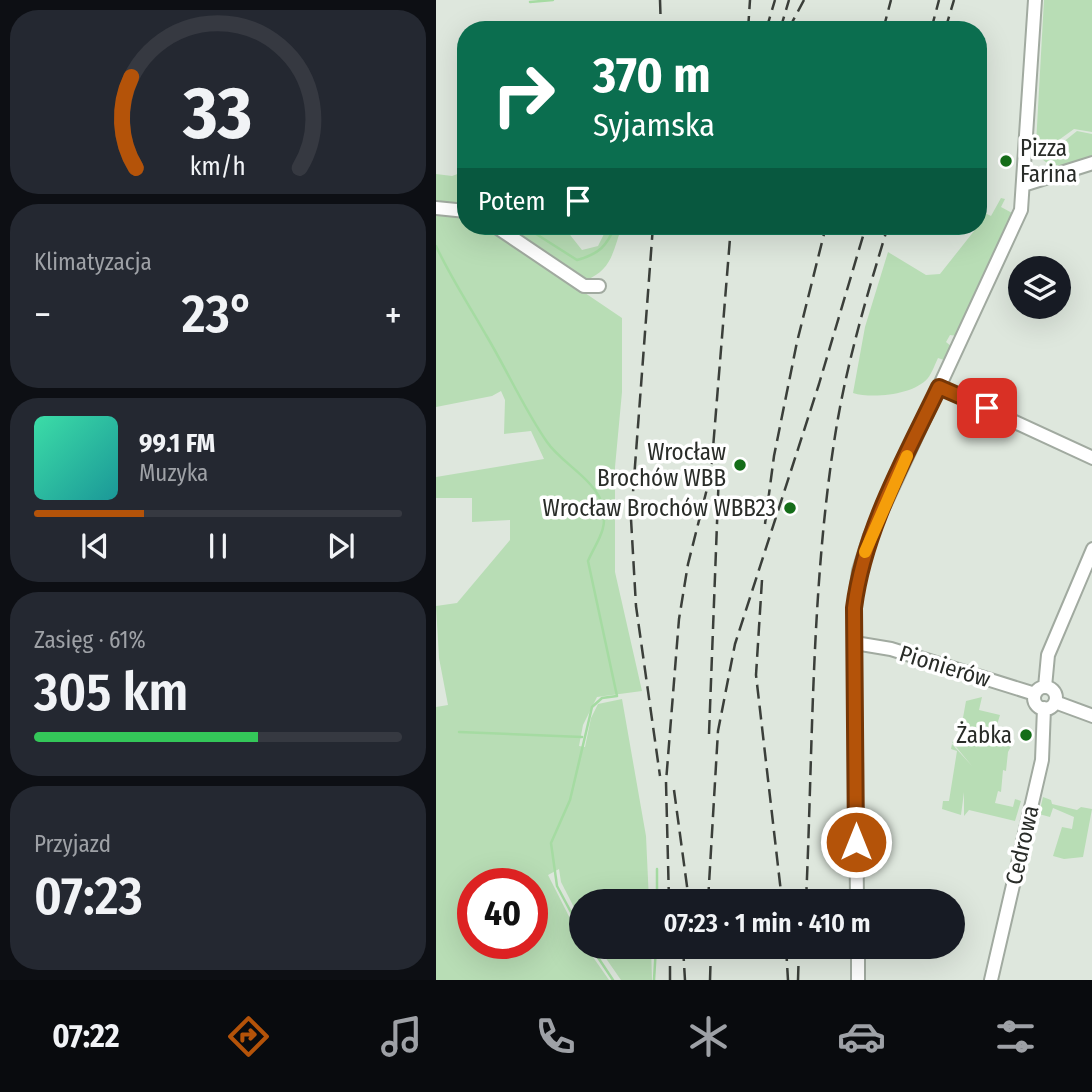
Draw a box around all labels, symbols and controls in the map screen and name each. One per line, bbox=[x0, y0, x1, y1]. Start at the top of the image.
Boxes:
text: 370 m bbox=[593, 46, 711, 105]
icon: right bbox=[478, 49, 569, 140]
text: 33 bbox=[183, 70, 252, 157]
text: Syjamska bbox=[593, 106, 715, 144]
place label: Pizza Farina bbox=[1020, 134, 1077, 188]
text: km/h bbox=[190, 152, 246, 182]
marker: Pizza Farina bbox=[998, 153, 1014, 169]
icon: arrive bbox=[559, 182, 597, 220]
text: Potem bbox=[478, 186, 545, 217]
text: Klimatyzacja bbox=[34, 248, 152, 276]
map controls bbox=[1008, 256, 1071, 319]
button: layers bbox=[1008, 256, 1071, 319]
text: 23° bbox=[182, 283, 254, 346]
text: − bbox=[34, 292, 51, 338]
text: + bbox=[385, 292, 402, 338]
pin bbox=[957, 378, 1017, 438]
icon: arrive bbox=[968, 389, 1006, 427]
text: 99.1 FM bbox=[139, 428, 215, 459]
place label: Wrocław Brochów WBB bbox=[597, 438, 726, 492]
marker: Wrocław Brochów WBB bbox=[732, 457, 748, 473]
text: Muzyka bbox=[139, 459, 208, 487]
place label: Wrocław Brochów WBB23 bbox=[543, 494, 776, 522]
marker: Wrocław Brochów WBB23 bbox=[782, 500, 798, 516]
icon: previous bbox=[76, 527, 114, 565]
icon: pause bbox=[199, 527, 237, 565]
icon: next bbox=[322, 527, 360, 565]
text: Zasięg · 61% bbox=[34, 626, 146, 654]
street label: Pionierów bbox=[896, 639, 994, 693]
text: 305 km bbox=[34, 661, 188, 724]
place label: Żabka bbox=[956, 721, 1012, 749]
marker: Żabka bbox=[1018, 727, 1034, 743]
street label: Cedrowa bbox=[999, 803, 1045, 887]
position arrow bbox=[819, 805, 893, 879]
text: Przyjazd bbox=[34, 830, 111, 858]
text: 07:23 bbox=[34, 865, 143, 928]
speed limit sign: 40 bbox=[457, 868, 548, 959]
text: 07:23 · 1 min · 410 m bbox=[663, 908, 871, 939]
icon: directions bbox=[224, 1012, 273, 1061]
icon: music bbox=[377, 1012, 426, 1061]
icon: phone bbox=[531, 1012, 580, 1061]
icon: climate bbox=[684, 1012, 733, 1061]
icon: car bbox=[837, 1012, 886, 1061]
icon: filters bbox=[991, 1012, 1040, 1061]
text: 07:22 bbox=[52, 1017, 120, 1055]

